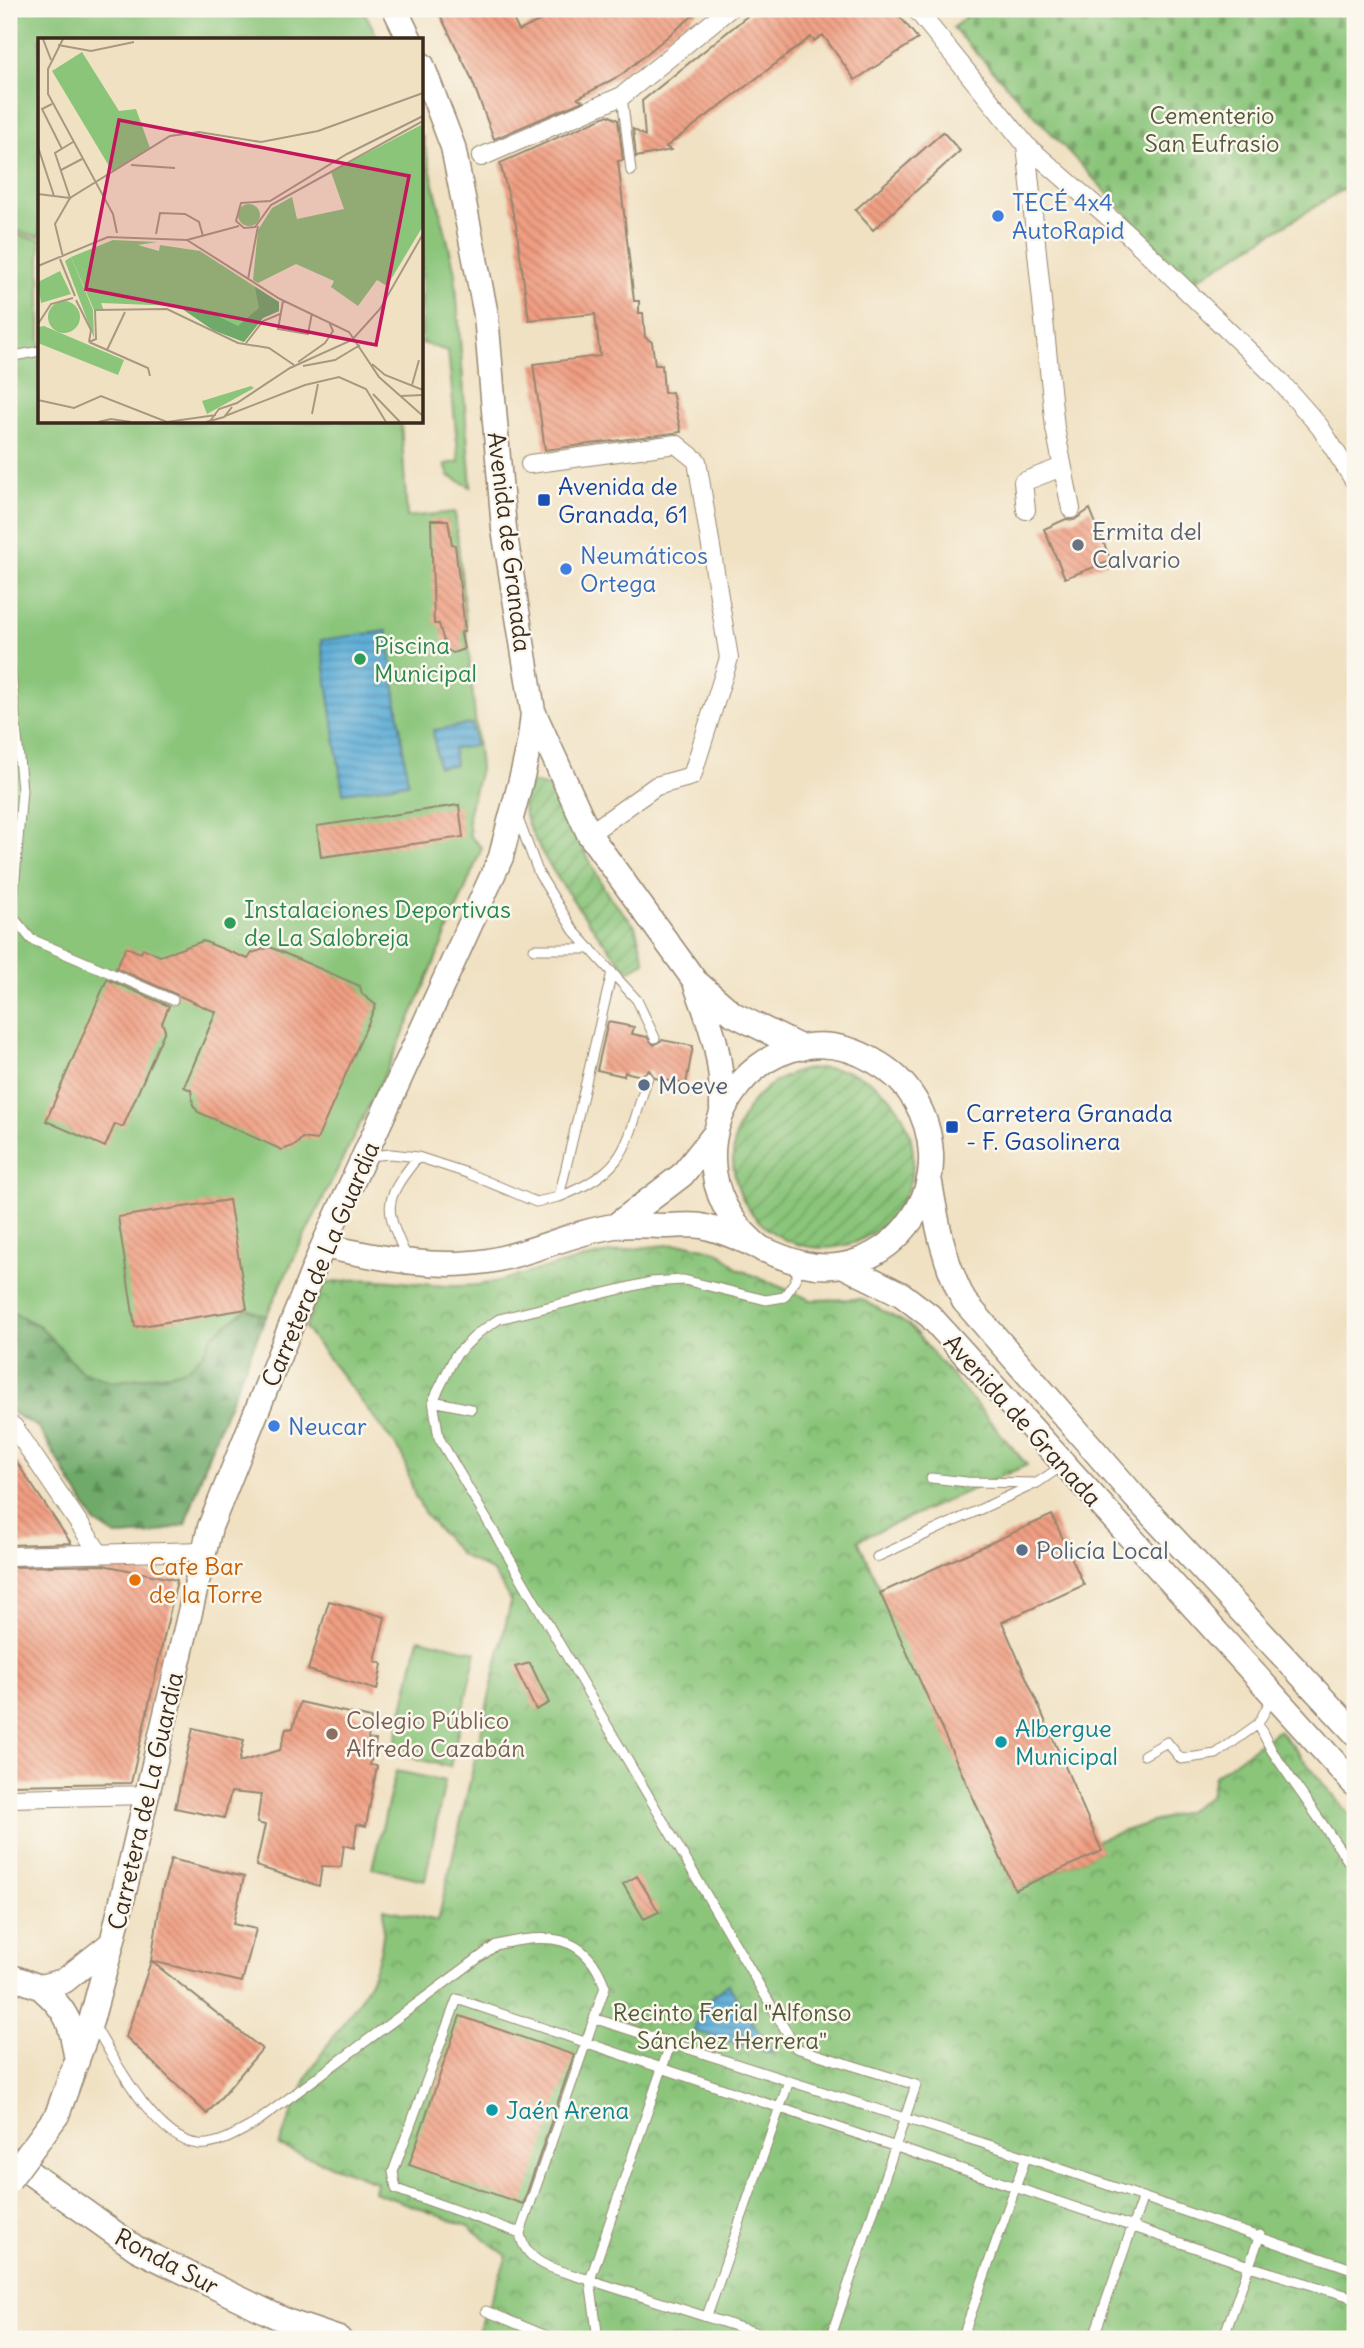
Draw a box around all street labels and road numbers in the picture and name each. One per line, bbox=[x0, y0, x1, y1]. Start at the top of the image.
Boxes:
street label: Avenida de Granada bbox=[482, 430, 538, 654]
street label: Carretera de La Guardia bbox=[255, 1137, 385, 1391]
street label: Avenida de Granada bbox=[938, 1328, 1108, 1512]
street label: Carretera de La Guardia bbox=[101, 1669, 189, 1933]
street label: Ronda Sur bbox=[110, 2221, 224, 2301]

